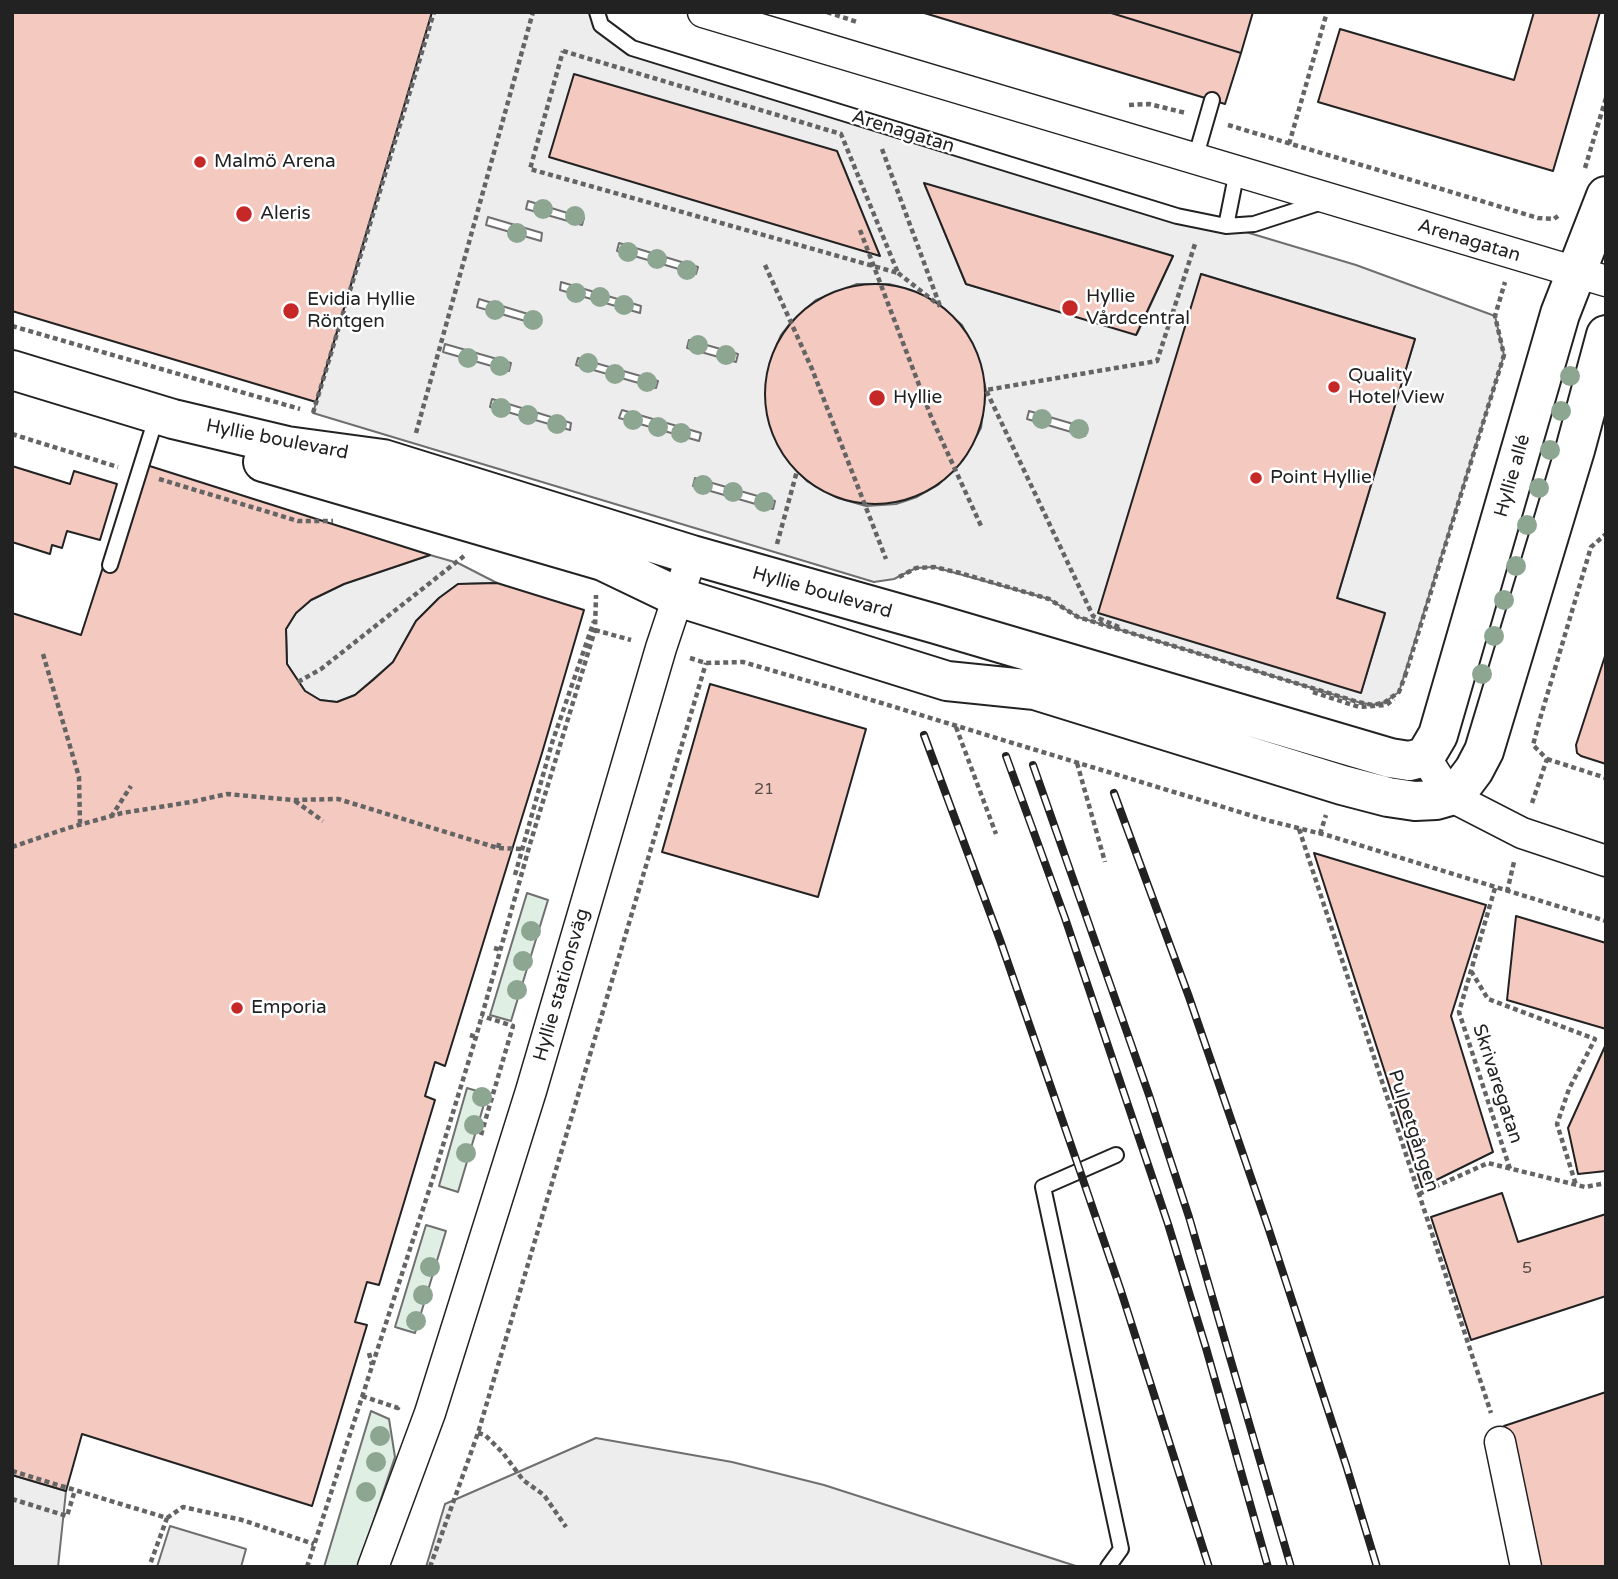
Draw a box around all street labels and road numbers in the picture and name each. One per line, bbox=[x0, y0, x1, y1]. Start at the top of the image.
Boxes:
street label: Arenagatan bbox=[849, 106, 957, 158]
street label: Arenagatan bbox=[1415, 215, 1523, 267]
street label: Hyllie boulevard bbox=[204, 415, 350, 465]
street label: Hyllie allé bbox=[1490, 432, 1536, 520]
street label: Hyllie boulevard bbox=[749, 562, 895, 624]
street label: Hyllie stationsväg bbox=[529, 906, 595, 1064]
street label: Skrivaregatan bbox=[1467, 1021, 1527, 1147]
street label: Pulpetgången bbox=[1382, 1067, 1444, 1195]

